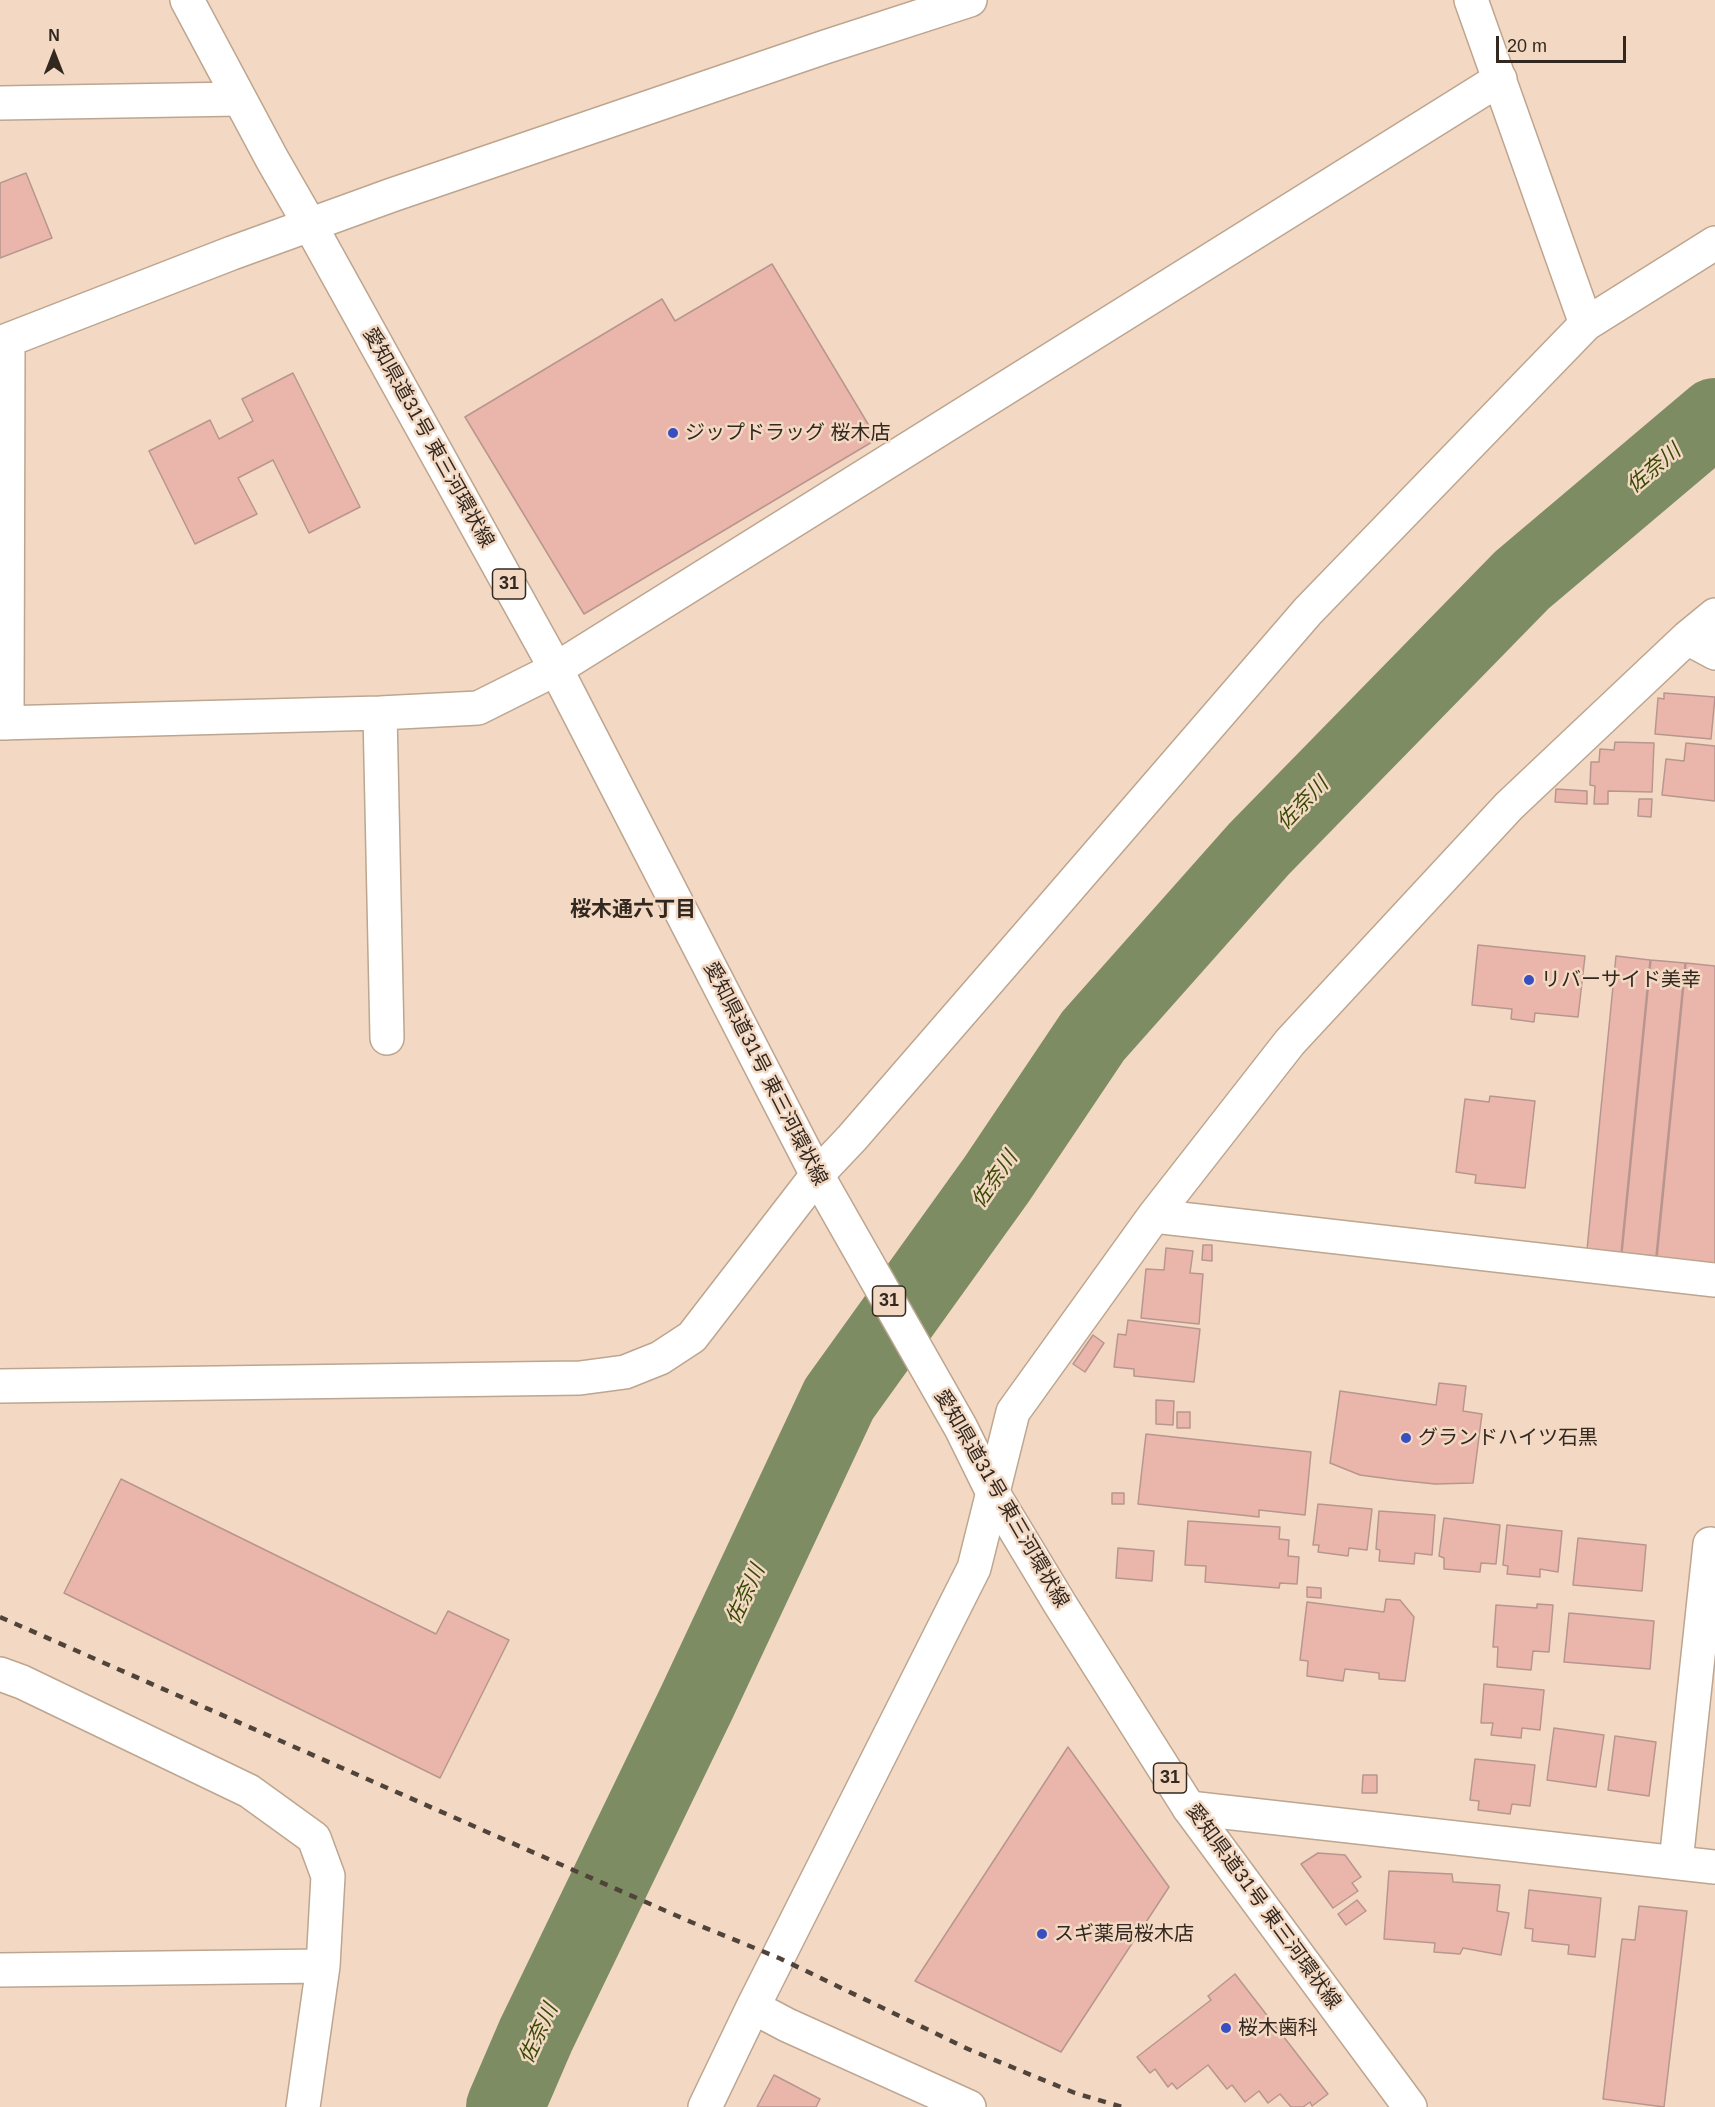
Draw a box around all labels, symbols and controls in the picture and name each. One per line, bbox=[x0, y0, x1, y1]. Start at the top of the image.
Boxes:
north arrow bbox=[24, 24, 84, 84]
scale bar bbox=[1499, 24, 1630, 62]
text: N bbox=[48, 27, 60, 44]
text: 20 m bbox=[1507, 36, 1547, 56]
street label: 愛知県道31号 東三河環状線 bbox=[357, 324, 499, 552]
place label: ジップドラッグ 桜木店 bbox=[685, 421, 891, 445]
marker: ジップドラッグ 桜木店 bbox=[666, 426, 680, 440]
water label: 佐奈川 bbox=[1622, 439, 1686, 499]
road number: 31 bbox=[492, 569, 526, 599]
water label: 佐奈川 bbox=[1272, 773, 1334, 835]
district label: 桜木通六丁目 bbox=[570, 897, 696, 923]
street label: 愛知県道31号 東三河環状線 bbox=[698, 958, 832, 1190]
place label: リバーサイド美幸 bbox=[1541, 968, 1701, 992]
marker: リバーサイド美幸 bbox=[1522, 973, 1536, 987]
water label: 佐奈川 bbox=[967, 1147, 1023, 1213]
road number: 31 bbox=[872, 1286, 906, 1316]
street label: 愛知県道31号 東三河環状線 bbox=[929, 1386, 1073, 1612]
place label: グランドハイツ石黒 bbox=[1418, 1426, 1598, 1450]
marker: グランドハイツ石黒 bbox=[1399, 1431, 1413, 1445]
water label: 佐奈川 bbox=[721, 1561, 771, 1629]
road number: 31 bbox=[1154, 1763, 1186, 1793]
street label: 愛知県道31号 東三河環状線 bbox=[1180, 1800, 1346, 2014]
place label: スギ薬局桜木店 bbox=[1054, 1922, 1194, 1946]
marker: スギ薬局桜木店 bbox=[1035, 1927, 1049, 1941]
water label: 佐奈川 bbox=[514, 2000, 564, 2068]
place label: 桜木歯科 bbox=[1238, 2016, 1318, 2040]
marker: 桜木歯科 bbox=[1219, 2021, 1233, 2035]

